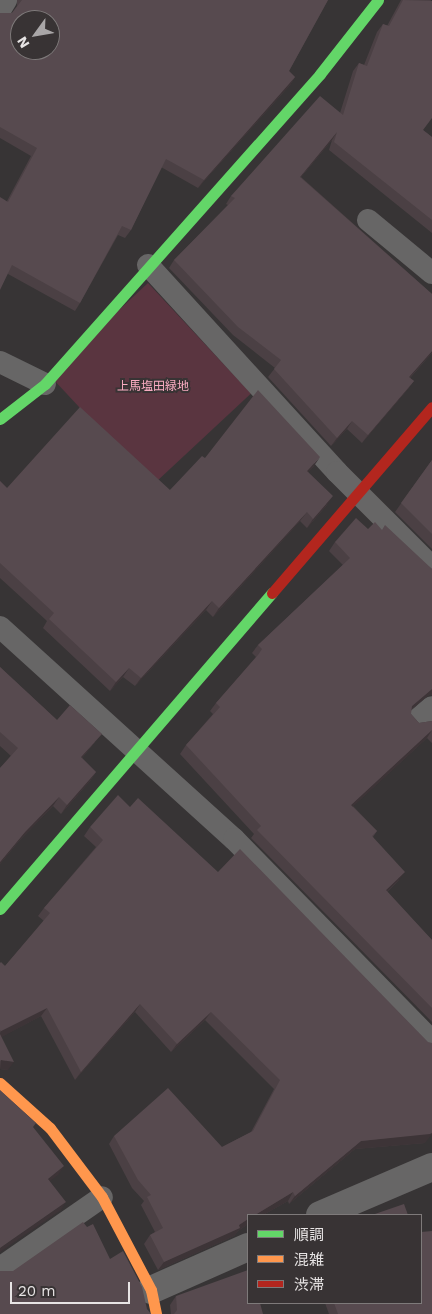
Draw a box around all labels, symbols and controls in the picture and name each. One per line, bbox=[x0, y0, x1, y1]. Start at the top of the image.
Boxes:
north arrow bbox=[10, 10, 60, 60]
text: N bbox=[14, 34, 33, 51]
park label: 上馬塩田緑地 bbox=[117, 380, 189, 394]
legend bbox=[247, 1214, 422, 1304]
text: 順調 bbox=[294, 1226, 324, 1244]
text: 混雑 bbox=[294, 1251, 324, 1269]
scale bar bbox=[12, 1272, 132, 1304]
text: 渋滞 bbox=[294, 1276, 324, 1294]
text: 20 m bbox=[18, 1282, 56, 1300]

